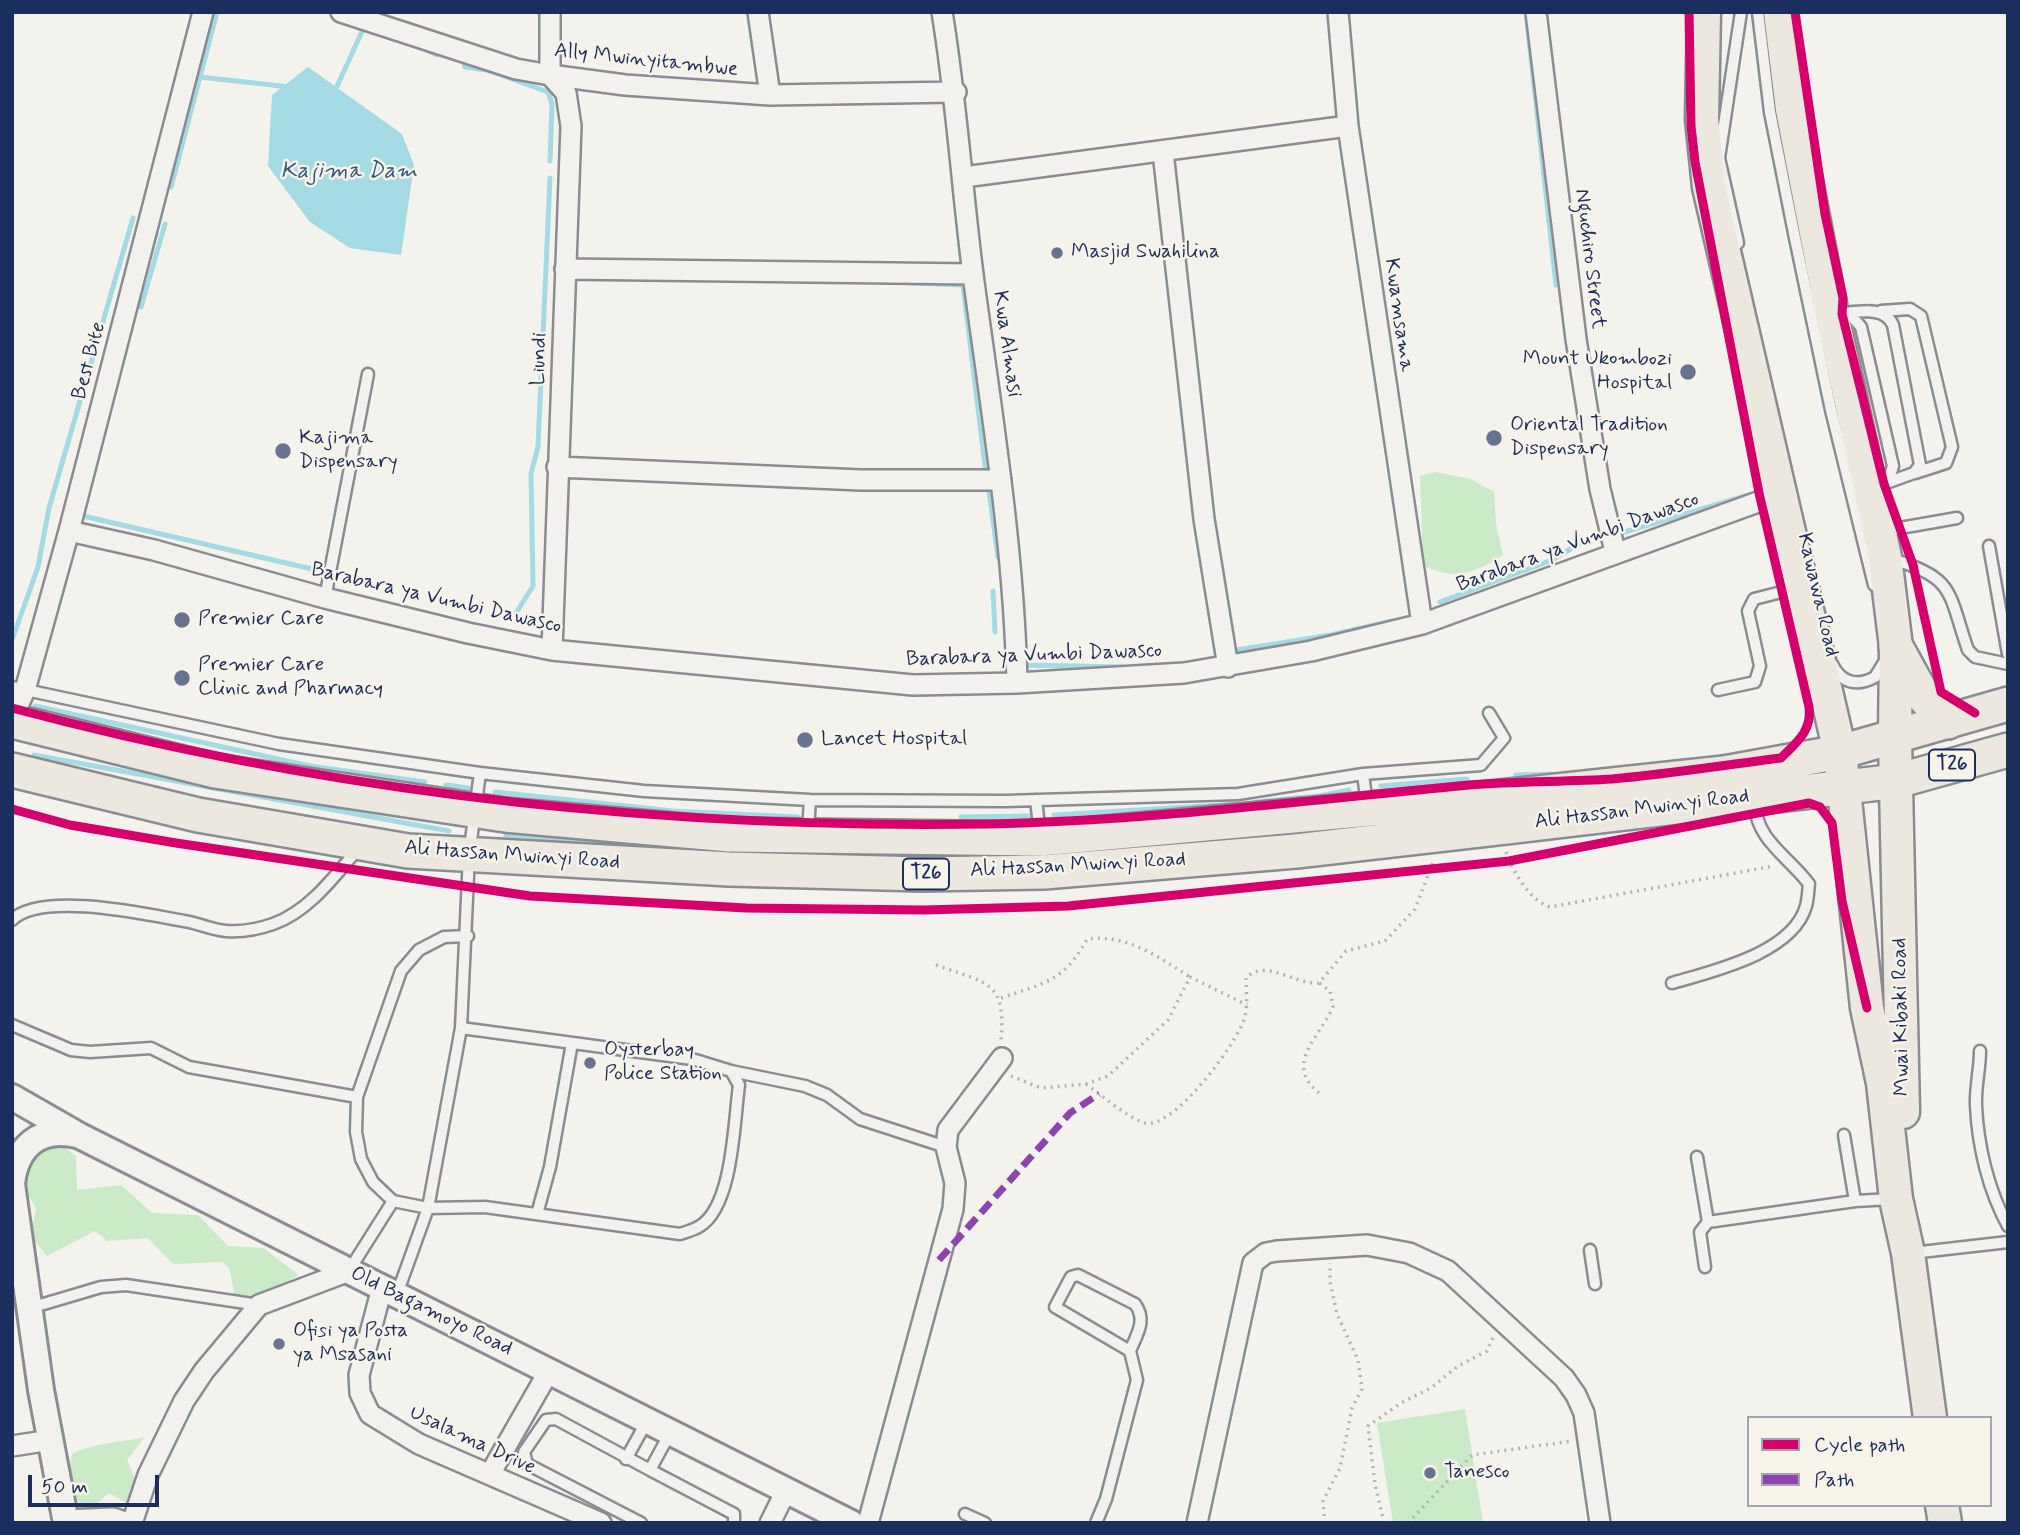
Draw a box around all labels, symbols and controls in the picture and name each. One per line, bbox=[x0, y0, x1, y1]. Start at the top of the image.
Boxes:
street label: Ally Mwinyitambwe bbox=[553, 39, 739, 83]
water label: Kajima Dam bbox=[281, 158, 417, 186]
street label: Nguchiro Street bbox=[1568, 187, 1610, 331]
place label: Masjid Swahilina bbox=[1071, 240, 1220, 266]
marker: Masjid Swahilina bbox=[1049, 245, 1065, 261]
street label: Kwamsama bbox=[1378, 257, 1418, 373]
street label: Kwa Almasi bbox=[986, 289, 1026, 399]
street label: Best Bite bbox=[68, 320, 112, 402]
street label: Liundi bbox=[526, 332, 554, 386]
place label: Mount Ukombozi Hospital bbox=[1523, 347, 1672, 397]
marker: Mount Ukombozi Hospital bbox=[1678, 362, 1698, 382]
place label: Oriental Tradition Dispensary bbox=[1510, 413, 1668, 463]
place label: Kajima Dispensary bbox=[299, 426, 398, 476]
marker: Oriental Tradition Dispensary bbox=[1484, 428, 1504, 448]
marker: Kajima Dispensary bbox=[273, 441, 293, 461]
street label: Barabara ya Vumbi Dawasco bbox=[1453, 487, 1703, 599]
street label: Kawawa Road bbox=[1790, 531, 1844, 659]
street label: Barabara ya Vumbi Dawasco bbox=[308, 558, 564, 640]
place label: Premier Care bbox=[198, 607, 324, 633]
marker: Premier Care bbox=[172, 610, 192, 630]
street label: Barabara ya Vumbi Dawasco bbox=[906, 639, 1162, 673]
place label: Premier Care Clinic and Pharmacy bbox=[198, 653, 383, 703]
marker: Premier Care Clinic and Pharmacy bbox=[172, 668, 192, 688]
place label: Lancet Hospital bbox=[821, 727, 967, 753]
marker: Lancet Hospital bbox=[795, 730, 815, 750]
road number: T26 bbox=[1929, 750, 1975, 780]
street label: Ali Hassan Mwinyi Road bbox=[1533, 784, 1751, 836]
street label: Ali Hassan Mwinyi Road bbox=[403, 836, 621, 876]
street label: Ali Hassan Mwinyi Road bbox=[969, 848, 1187, 884]
road number: T26 bbox=[903, 859, 949, 890]
street label: Mwai Kibaki Road bbox=[1888, 937, 1916, 1097]
place label: Oysterbay Police Station bbox=[604, 1038, 722, 1088]
marker: Oysterbay Police Station bbox=[582, 1055, 598, 1071]
street label: Old Bagamoyo Road bbox=[346, 1262, 516, 1362]
place label: Ofisi ya Posta ya Msasani bbox=[293, 1319, 408, 1369]
marker: Ofisi ya Posta ya Msasani bbox=[271, 1336, 287, 1352]
street label: Usalama Drive bbox=[405, 1401, 539, 1481]
legend bbox=[1747, 1416, 1992, 1507]
text: Cycle path bbox=[1814, 1431, 1905, 1459]
place label: Tanesco bbox=[1444, 1460, 1510, 1486]
scale bar bbox=[32, 1462, 163, 1506]
marker: Tanesco bbox=[1422, 1465, 1438, 1481]
text: Path bbox=[1814, 1466, 1854, 1494]
text: 50 m bbox=[41, 1473, 88, 1501]

